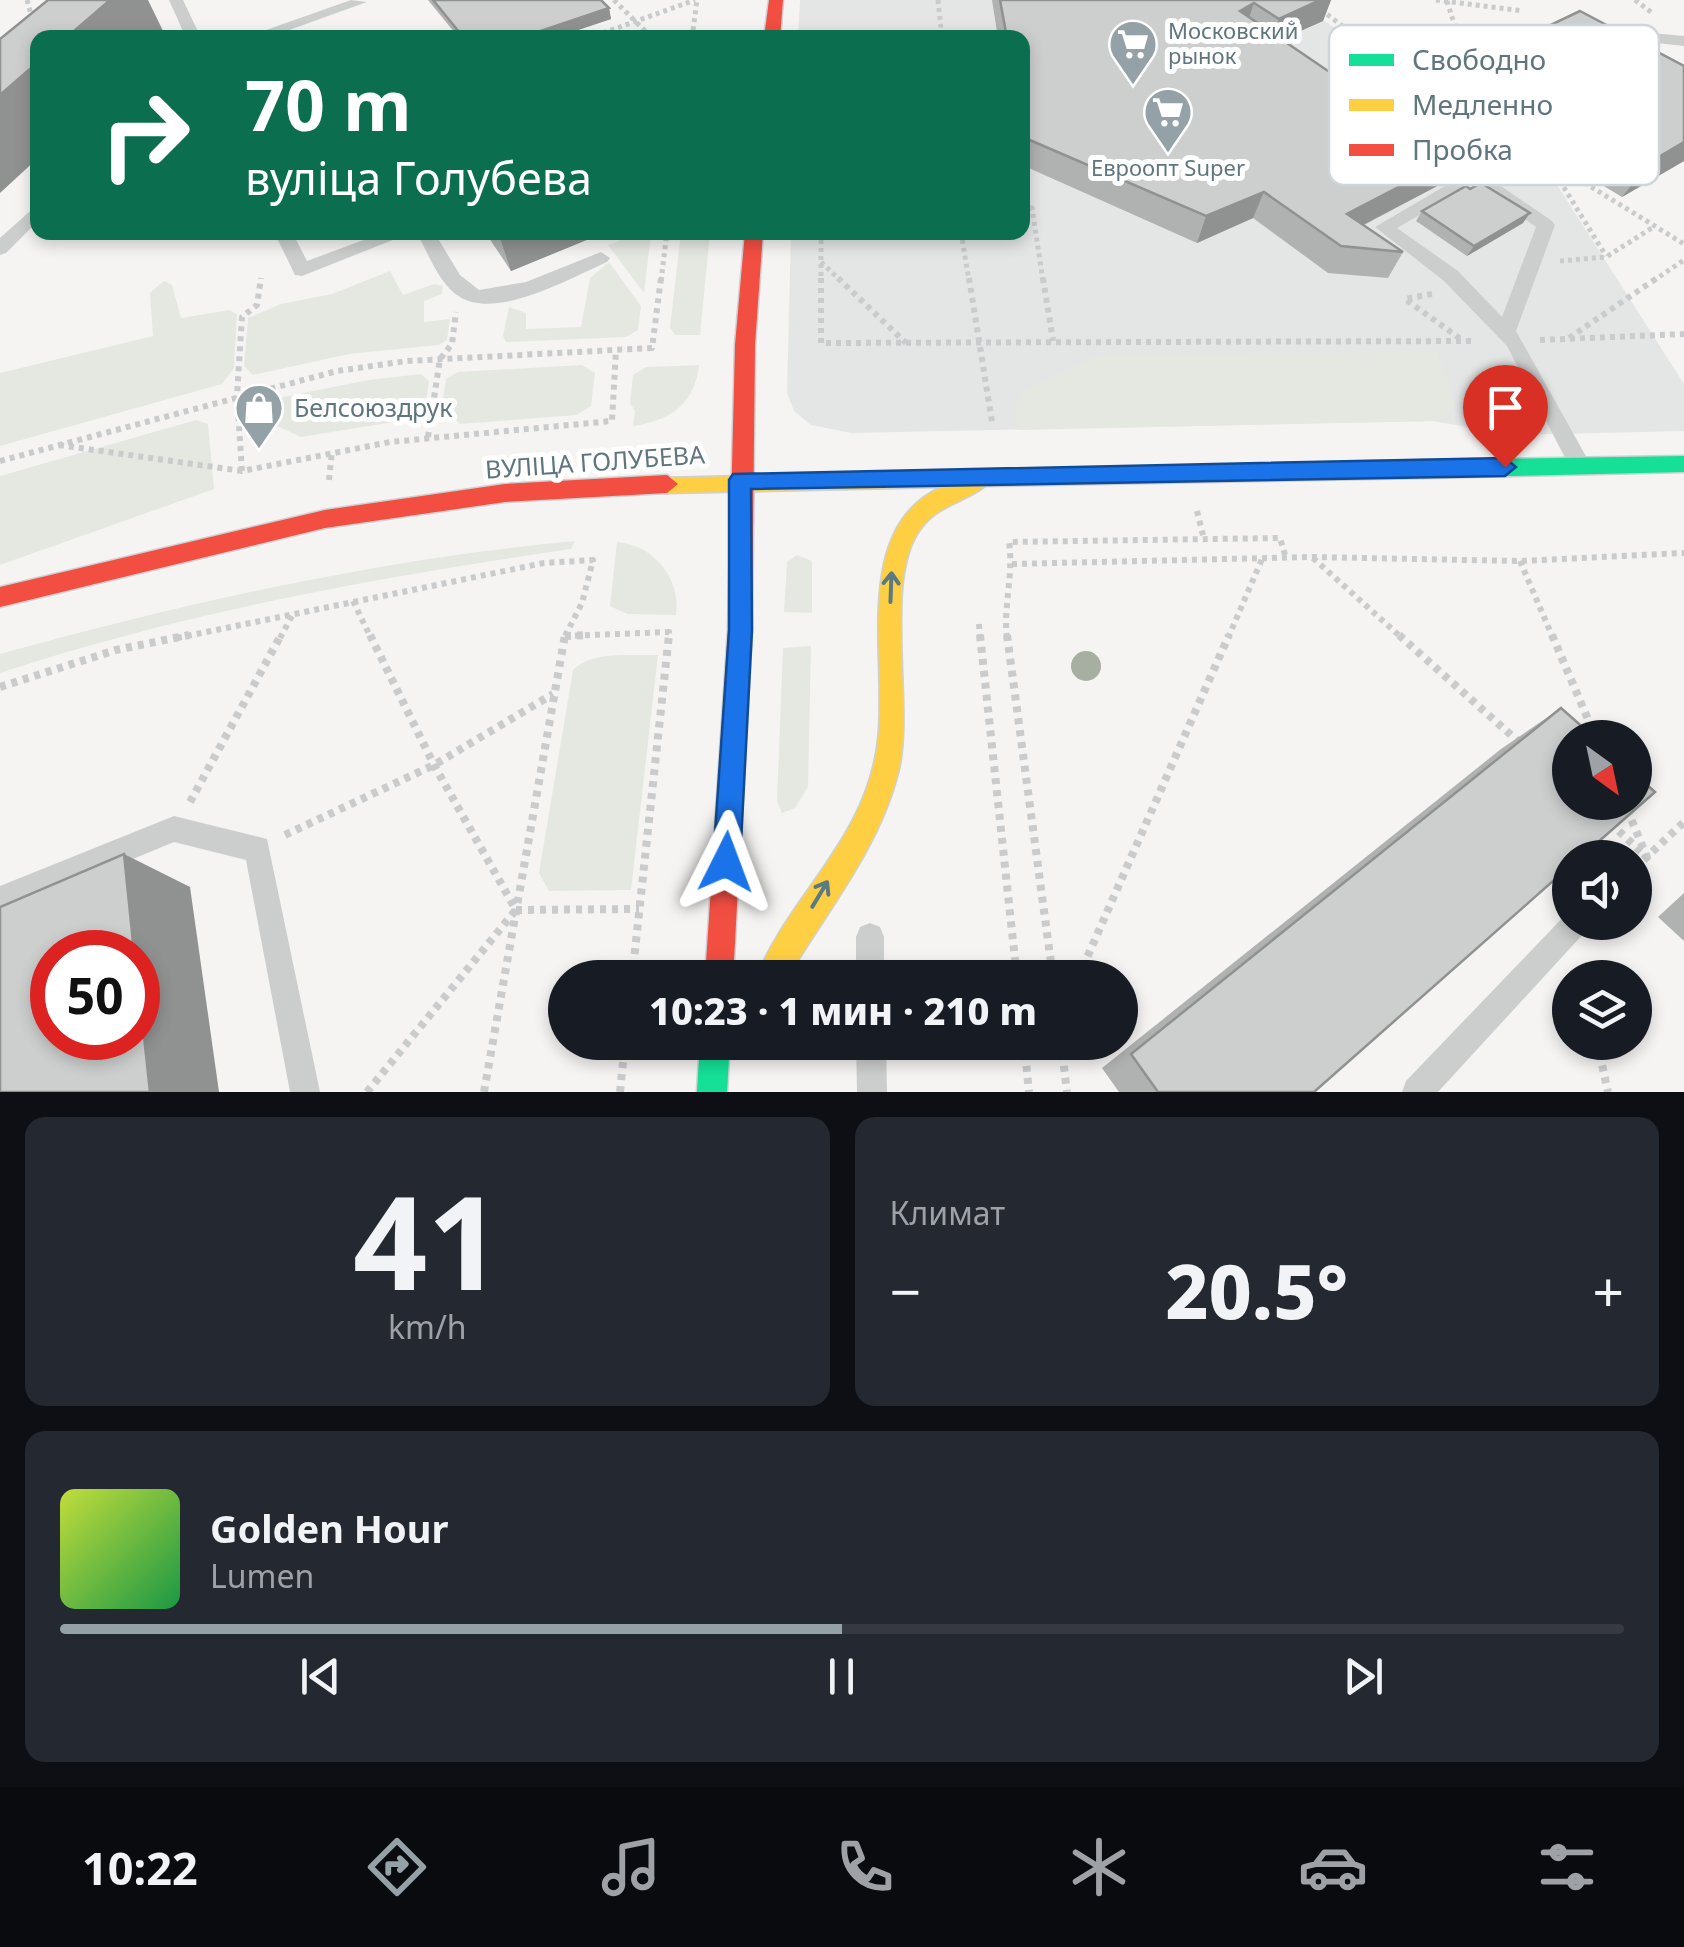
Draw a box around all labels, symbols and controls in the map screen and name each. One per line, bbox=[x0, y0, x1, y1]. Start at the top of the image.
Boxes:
place label: Московский рынок bbox=[1168, 15, 1298, 70]
supermarket icon: Московский рынок bbox=[1107, 18, 1159, 86]
legend bbox=[1329, 25, 1659, 185]
text: Свободно bbox=[1412, 40, 1546, 78]
text: 70 m bbox=[245, 56, 412, 152]
icon: right bbox=[80, 70, 210, 200]
text: Медленно bbox=[1412, 85, 1553, 123]
supermarket icon: Евроопт Super bbox=[1142, 86, 1194, 154]
text: Пробка bbox=[1412, 130, 1513, 168]
text: вуліца Голубева bbox=[245, 147, 592, 208]
place label: Евроопт Super bbox=[1091, 152, 1245, 182]
pin bbox=[1463, 365, 1548, 468]
icon: arrive bbox=[1478, 380, 1533, 435]
shop icon: Белсоюздрук bbox=[233, 382, 285, 450]
place label: Белсоюздрук bbox=[294, 390, 453, 424]
street label: ВУЛІЦА ГОЛУБЕВА bbox=[484, 436, 706, 486]
one-way arrow bbox=[882, 571, 901, 603]
north arrow bbox=[1552, 720, 1652, 820]
map controls bbox=[1552, 720, 1652, 1060]
position arrow bbox=[674, 810, 778, 914]
button: sound bbox=[1552, 840, 1652, 940]
one-way arrow bbox=[810, 880, 830, 908]
speed limit sign: 50 bbox=[30, 930, 160, 1060]
button: layers bbox=[1552, 960, 1652, 1060]
text: 10:23 · 1 мин · 210 m bbox=[649, 984, 1037, 1036]
text: 41 bbox=[353, 1151, 502, 1328]
text: Климат bbox=[890, 1191, 1005, 1234]
text: 20.5° bbox=[1165, 1239, 1348, 1341]
text: − bbox=[890, 1253, 921, 1328]
text: + bbox=[1593, 1253, 1624, 1328]
text: km/h bbox=[388, 1305, 467, 1348]
text: Golden Hour bbox=[210, 1502, 448, 1554]
text: Lumen bbox=[210, 1554, 314, 1597]
icon: previous bbox=[293, 1649, 348, 1704]
icon: pause bbox=[814, 1649, 869, 1704]
icon: next bbox=[1336, 1649, 1391, 1704]
icon: directions bbox=[362, 1832, 432, 1902]
icon: music bbox=[596, 1832, 666, 1902]
icon: phone bbox=[830, 1832, 900, 1902]
icon: climate bbox=[1064, 1832, 1134, 1902]
icon: car bbox=[1298, 1832, 1368, 1902]
icon: filters bbox=[1532, 1832, 1602, 1902]
text: 10:22 bbox=[82, 1837, 198, 1898]

